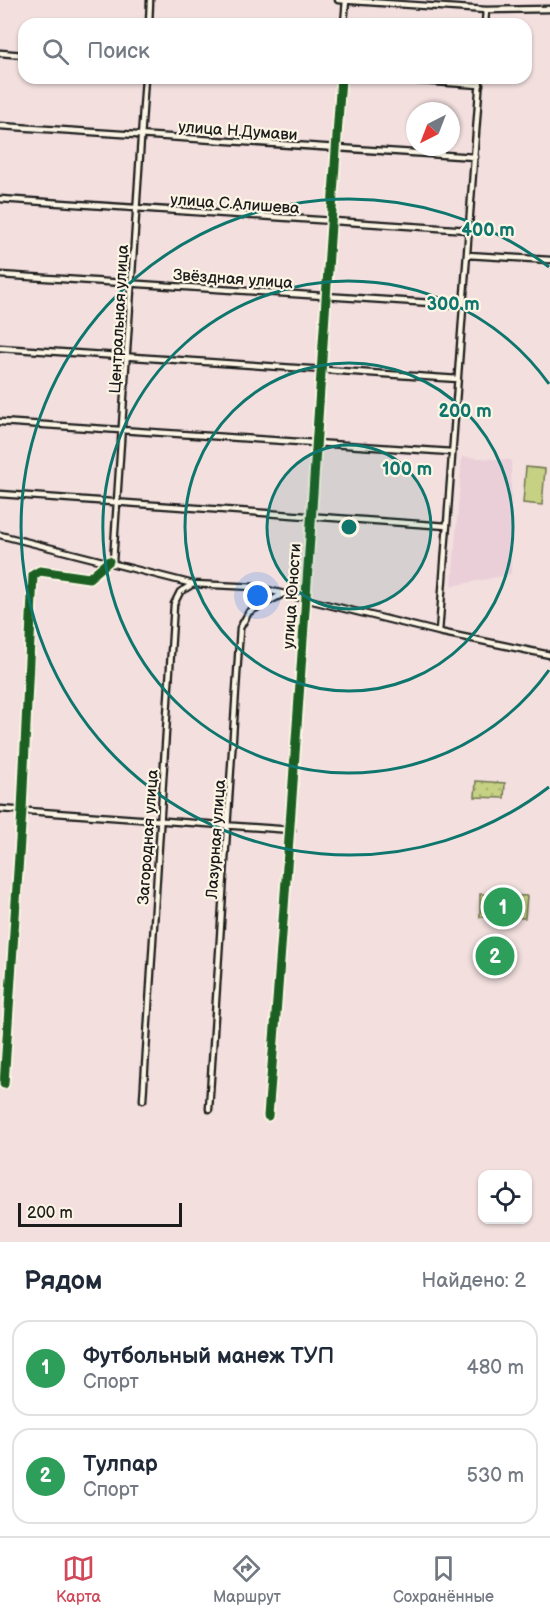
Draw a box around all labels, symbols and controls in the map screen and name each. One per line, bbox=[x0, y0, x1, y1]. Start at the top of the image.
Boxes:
search box bbox=[18, 18, 532, 84]
icon: search bbox=[39, 35, 72, 68]
text: Поиск bbox=[87, 38, 150, 65]
north arrow bbox=[406, 102, 460, 156]
street label: улица Н.Думави bbox=[178, 118, 298, 145]
street label: улица С.Алишева bbox=[170, 191, 301, 219]
text: 400 m bbox=[461, 220, 515, 241]
street label: Центральная улица bbox=[106, 244, 133, 394]
street label: Звёздная улица bbox=[172, 266, 294, 293]
text: 300 m bbox=[426, 294, 480, 315]
text: 200 m bbox=[438, 401, 492, 422]
text: 100 m bbox=[382, 459, 432, 480]
centre of rings bbox=[339, 517, 359, 537]
street label: улица Юности bbox=[279, 543, 306, 650]
your location bbox=[243, 581, 272, 610]
street label: Загородная улица bbox=[134, 768, 163, 905]
street label: Лазурная улица bbox=[203, 778, 230, 900]
pin: 1 bbox=[484, 884, 522, 930]
pin: 2 bbox=[476, 934, 514, 978]
map controls bbox=[478, 1170, 532, 1224]
button: locate bbox=[478, 1170, 532, 1224]
scale bar bbox=[18, 1200, 182, 1228]
text: 200 m bbox=[27, 1204, 73, 1223]
text: Рядом bbox=[24, 1266, 102, 1297]
text: Найдено: 2 bbox=[422, 1269, 526, 1293]
text: Футбольный манеж ТУП bbox=[83, 1343, 334, 1370]
text: 1 bbox=[41, 1356, 50, 1380]
text: 480 m bbox=[466, 1356, 524, 1380]
text: Спорт bbox=[83, 1370, 139, 1394]
text: Тулпар bbox=[83, 1451, 158, 1478]
text: 2 bbox=[40, 1464, 51, 1488]
text: 530 m bbox=[467, 1464, 524, 1488]
text: Спорт bbox=[83, 1478, 139, 1502]
tab: Карта bbox=[56, 1552, 101, 1607]
tab: Маршрут bbox=[213, 1552, 281, 1607]
tab: Сохранённые bbox=[393, 1552, 494, 1607]

